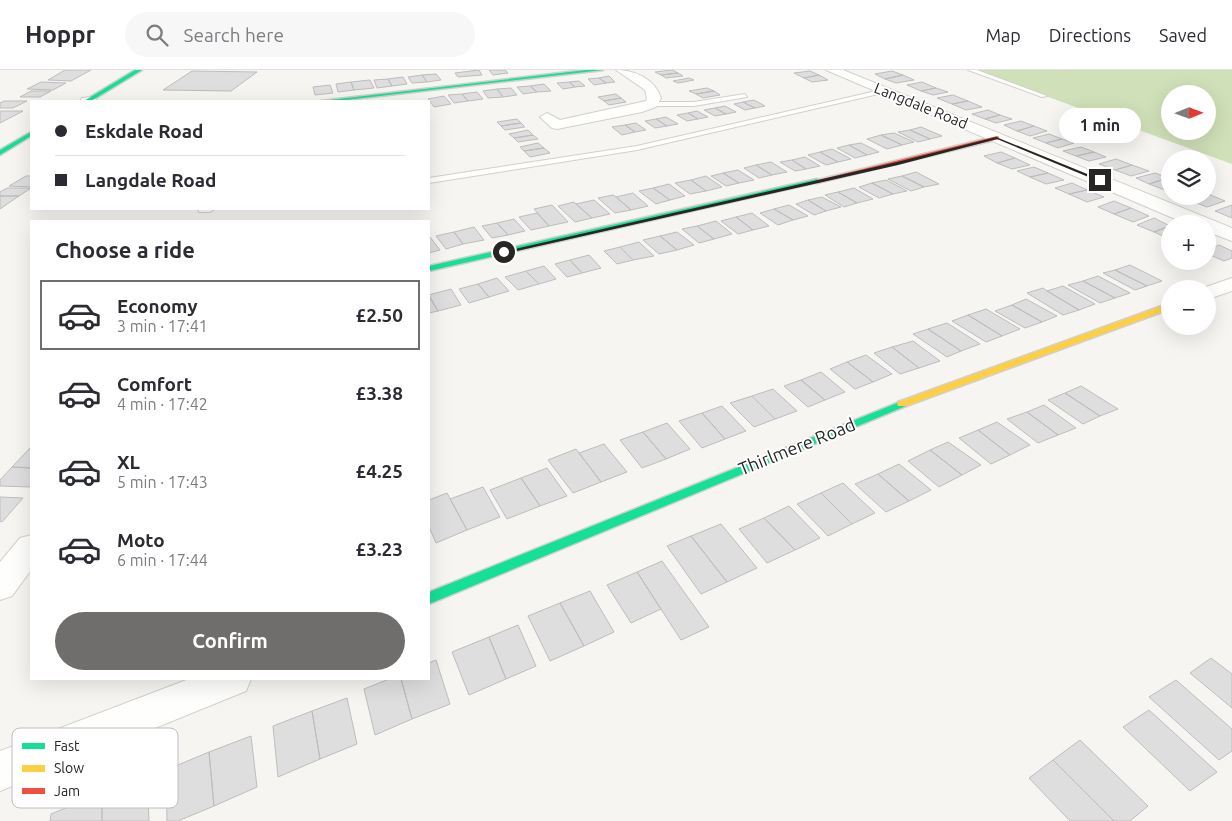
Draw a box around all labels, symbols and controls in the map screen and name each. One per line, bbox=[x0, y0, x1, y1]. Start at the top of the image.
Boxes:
search box bbox=[125, 12, 475, 57]
text: Hoppr bbox=[25, 21, 95, 48]
icon: search bbox=[143, 21, 171, 49]
text: Search here bbox=[183, 24, 284, 46]
text: Map bbox=[985, 25, 1021, 45]
text: Directions bbox=[1049, 25, 1131, 45]
text: Saved bbox=[1159, 25, 1207, 45]
street label: Langdale Road bbox=[872, 79, 970, 132]
north arrow bbox=[1161, 85, 1216, 140]
map controls bbox=[1161, 85, 1216, 335]
callout: 1 min bbox=[1059, 108, 1141, 142]
text: 1 min bbox=[1080, 116, 1120, 134]
text: Eskdale Road bbox=[85, 120, 203, 142]
button: layers bbox=[1161, 150, 1216, 205]
text: Langdale Road bbox=[85, 169, 216, 191]
route end bbox=[1089, 169, 1111, 191]
button: + bbox=[1161, 215, 1216, 270]
text: Choose a ride bbox=[55, 237, 195, 262]
route start bbox=[493, 241, 515, 263]
button: − bbox=[1161, 280, 1216, 335]
icon: car bbox=[57, 293, 102, 338]
text: Economy bbox=[117, 295, 198, 317]
text: £2.50 bbox=[355, 304, 403, 326]
text: 3 min · 17:41 bbox=[117, 317, 208, 335]
icon: car bbox=[57, 371, 102, 416]
text: Comfort bbox=[117, 373, 192, 395]
text: £3.38 bbox=[355, 382, 403, 404]
text: 4 min · 17:42 bbox=[117, 395, 208, 413]
street label: Thirlmere Road bbox=[735, 414, 858, 479]
icon: car bbox=[57, 449, 102, 494]
text: XL bbox=[117, 451, 140, 473]
text: £4.25 bbox=[355, 460, 403, 482]
text: 5 min · 17:43 bbox=[117, 473, 208, 491]
icon: car bbox=[57, 527, 102, 572]
text: Moto bbox=[117, 529, 165, 551]
text: £3.23 bbox=[355, 538, 403, 560]
text: 6 min · 17:44 bbox=[117, 551, 208, 569]
button: Confirm bbox=[55, 612, 405, 670]
legend bbox=[12, 728, 178, 808]
text: Fast bbox=[54, 738, 80, 754]
text: Slow bbox=[54, 760, 84, 776]
text: Jam bbox=[54, 783, 80, 799]

